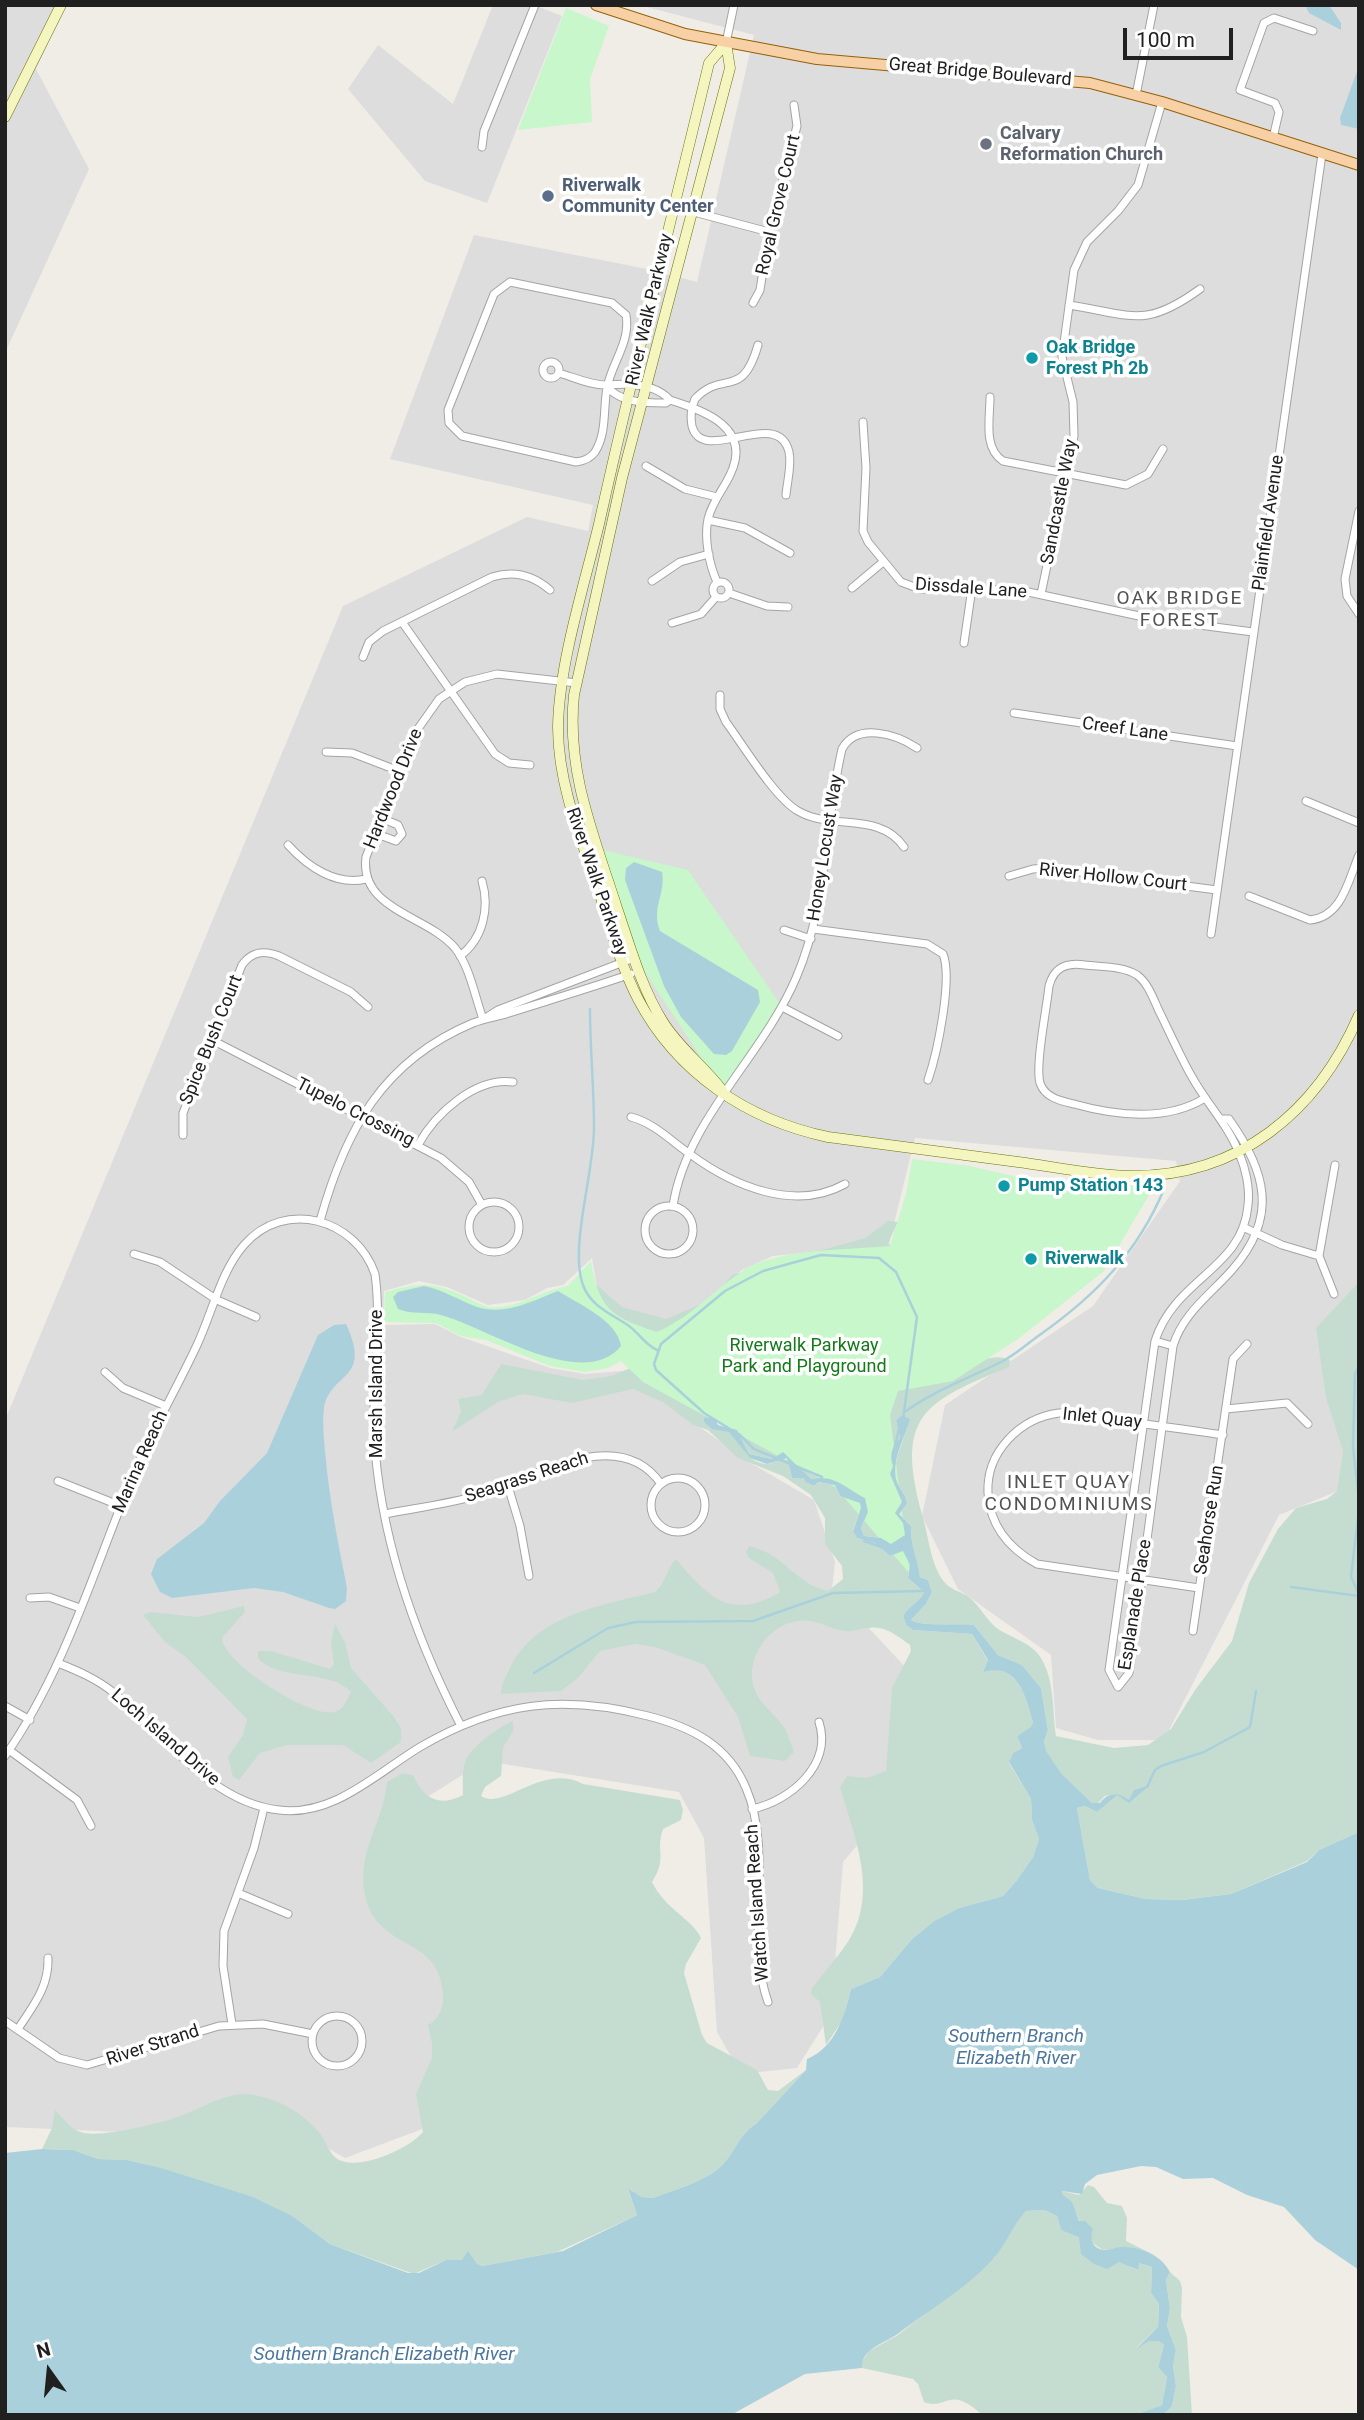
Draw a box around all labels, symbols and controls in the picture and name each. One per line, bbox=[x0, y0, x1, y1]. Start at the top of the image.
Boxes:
scale bar bbox=[1126, 14, 1236, 58]
text: 100 m bbox=[1136, 28, 1195, 52]
street label: Great Bridge Boulevard bbox=[888, 54, 1072, 92]
place label: Calvary Reformation Church bbox=[1000, 123, 1163, 166]
street label: Royal Grove Court bbox=[752, 133, 806, 277]
marker: Calvary Reformation Church bbox=[978, 136, 994, 152]
place label: Riverwalk Community Center bbox=[562, 175, 714, 218]
marker: Riverwalk Community Center bbox=[540, 188, 556, 204]
street label: River Walk Parkway bbox=[622, 232, 678, 388]
place label: Oak Bridge Forest Ph 2b bbox=[1046, 337, 1148, 380]
marker: Oak Bridge Forest Ph 2b bbox=[1024, 350, 1040, 366]
street label: Sandcastle Way bbox=[1037, 438, 1083, 566]
street label: Plainfield Avenue bbox=[1249, 454, 1289, 592]
street label: Dissdale Lane bbox=[914, 574, 1028, 604]
district label: OAK BRIDGE FOREST bbox=[1118, 588, 1242, 632]
street label: Creef Lane bbox=[1081, 713, 1169, 747]
street label: Hardwood Drive bbox=[360, 726, 428, 852]
street label: Honey Locust Way bbox=[804, 773, 848, 923]
street label: River Walk Parkway bbox=[560, 805, 632, 959]
street label: River Hollow Court bbox=[1038, 859, 1188, 897]
street label: Spice Bush Court bbox=[176, 972, 248, 1108]
street label: Tupelo Crossing bbox=[292, 1074, 418, 1152]
place label: Pump Station 143 bbox=[1018, 1175, 1163, 1197]
marker: Pump Station 143 bbox=[996, 1178, 1012, 1194]
place label: Riverwalk bbox=[1045, 1248, 1124, 1270]
marker: Riverwalk bbox=[1023, 1251, 1039, 1267]
street label: Marsh Island Drive bbox=[366, 1310, 388, 1458]
park label: Riverwalk Parkway Park and Playground bbox=[721, 1335, 887, 1378]
street label: Inlet Quay bbox=[1061, 1404, 1143, 1434]
street label: Marina Reach bbox=[109, 1407, 173, 1517]
street label: Seagrass Reach bbox=[463, 1448, 591, 1508]
street label: Seahorse Run bbox=[1191, 1464, 1229, 1576]
district label: INLET QUAY CONDOMINIUMS bbox=[986, 1472, 1152, 1516]
street label: Esplanade Place bbox=[1115, 1538, 1157, 1672]
street label: Loch Island Drive bbox=[106, 1685, 224, 1791]
street label: Watch Island Reach bbox=[742, 1824, 774, 1982]
street label: River Strand bbox=[104, 2021, 202, 2071]
water label: Southern Branch Elizabeth River bbox=[948, 2026, 1084, 2070]
north arrow bbox=[14, 2336, 84, 2406]
text: N bbox=[34, 2337, 53, 2363]
water label: Southern Branch Elizabeth River bbox=[254, 2344, 514, 2366]

